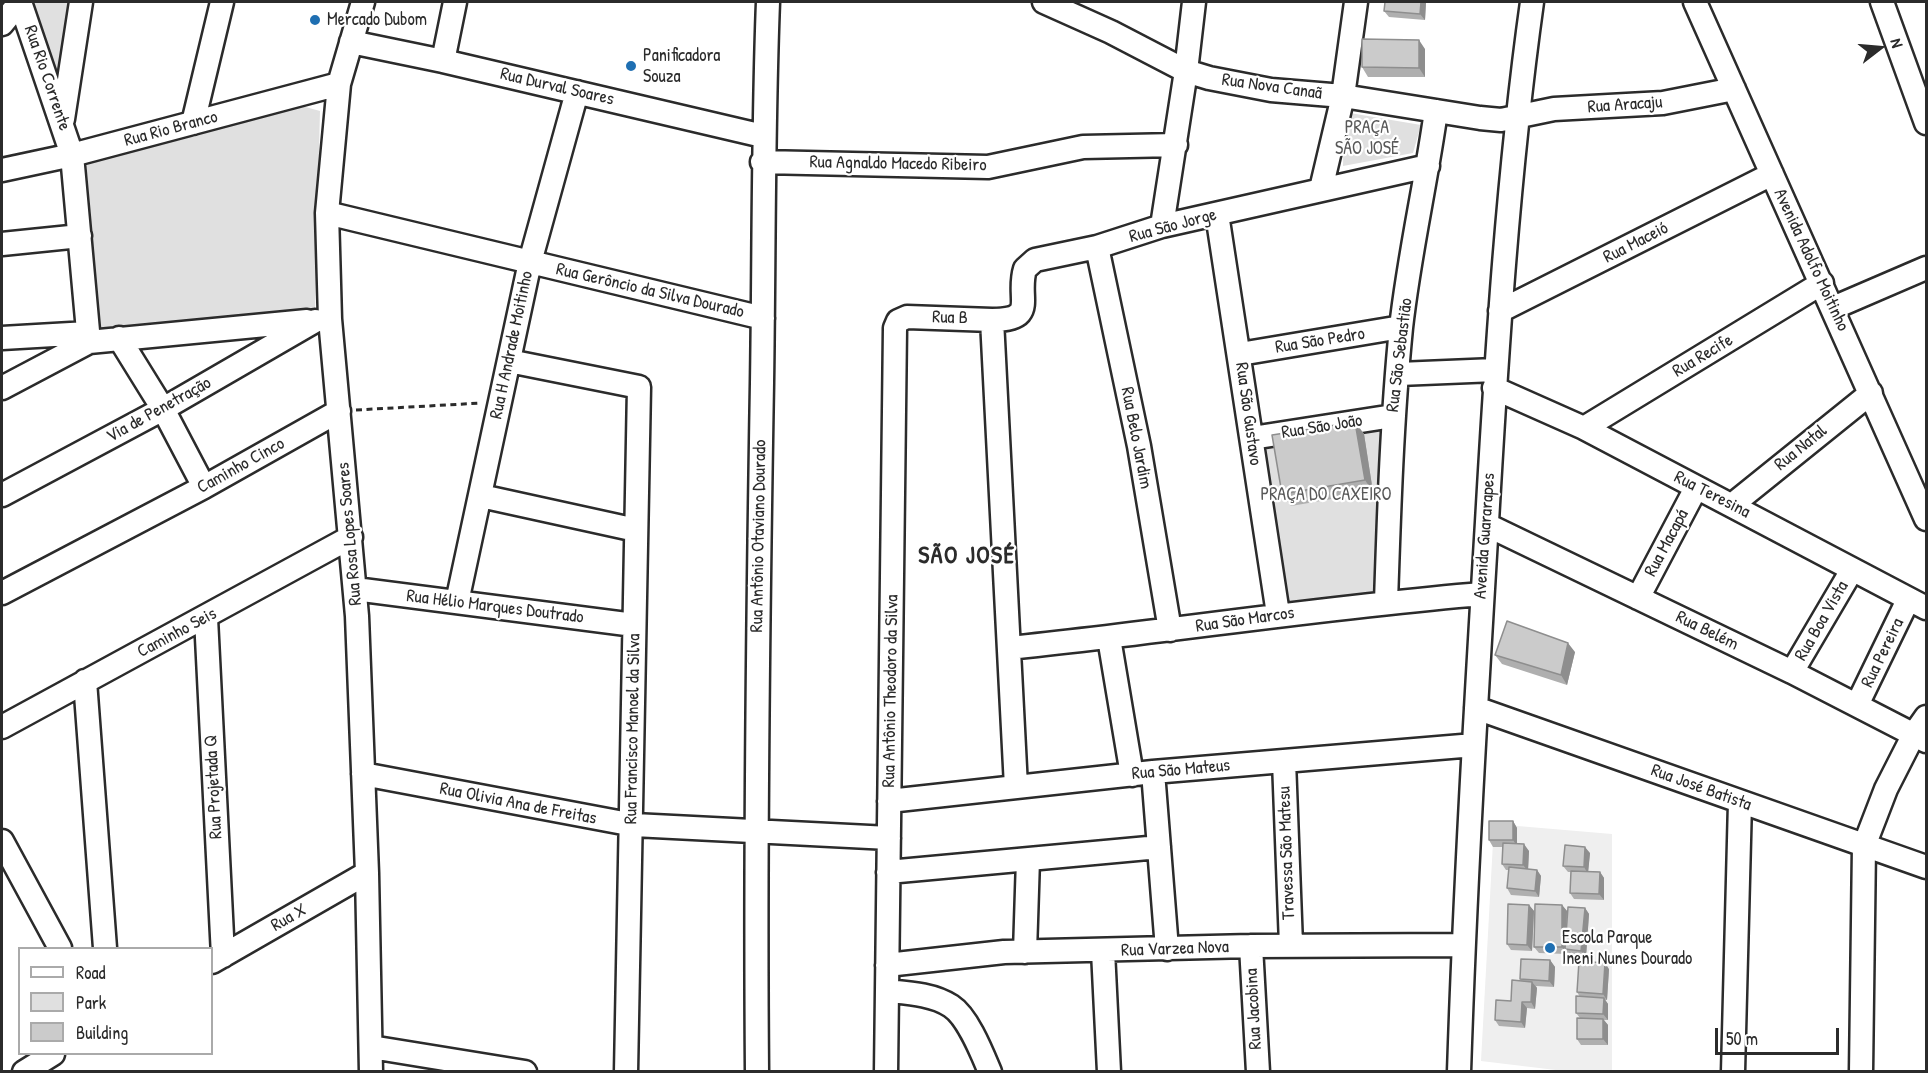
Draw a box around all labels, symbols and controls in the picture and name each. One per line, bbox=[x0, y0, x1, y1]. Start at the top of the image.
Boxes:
place label: Mercado Dubom bbox=[327, 9, 427, 31]
marker: Mercado Dubom bbox=[308, 13, 322, 27]
north arrow bbox=[1850, 18, 1910, 78]
street label: Rua Rio Corrente bbox=[19, 23, 75, 133]
text: N bbox=[1886, 36, 1909, 50]
place label: Panificadora Souza bbox=[643, 45, 720, 88]
marker: Panificadora Souza bbox=[624, 59, 638, 73]
street label: Rua Durval Soares bbox=[498, 63, 616, 111]
street label: Rua Nova Canaã bbox=[1221, 69, 1323, 105]
street label: Rua Aracaju bbox=[1587, 92, 1663, 118]
street label: Rua Rio Branco bbox=[122, 106, 220, 152]
park label: PRAÇA SÃO JOSÉ bbox=[1335, 117, 1399, 160]
street label: Rua Agnaldo Macedo Ribeiro bbox=[809, 152, 987, 176]
street label: Avenida Adolfo Moitinho bbox=[1769, 185, 1853, 335]
street label: Rua São Jorge bbox=[1127, 204, 1219, 248]
street label: Rua Maceió bbox=[1600, 218, 1672, 268]
street label: Rua Gerôncio da Silva Dourado bbox=[554, 259, 746, 323]
street label: Rua H Andrade Moitinho bbox=[486, 269, 538, 421]
street label: Rua São Sebastião bbox=[1382, 297, 1418, 413]
street label: Rua B bbox=[932, 307, 968, 329]
street label: Rua São Pedro bbox=[1274, 323, 1366, 359]
street label: Rua Recife bbox=[1669, 330, 1737, 382]
street label: Rua São Gustavo bbox=[1230, 361, 1266, 467]
street label: Via de Penetração bbox=[103, 372, 215, 448]
street label: Rua Belo Jardim bbox=[1116, 385, 1156, 491]
street label: Rua São João bbox=[1280, 410, 1364, 444]
street label: Rua Natal bbox=[1770, 420, 1832, 476]
street label: Caminho Cinco bbox=[194, 433, 288, 499]
street label: Rua Antônio Otaviano Dourado bbox=[747, 439, 771, 633]
street label: Rua Rosa Lopes Soares bbox=[333, 462, 367, 606]
street label: Rua Teresina bbox=[1670, 467, 1754, 523]
street label: Avenida Guararapes bbox=[1470, 472, 1500, 600]
park label: PRAÇA DO CAXEIRO bbox=[1261, 484, 1391, 506]
street label: Rua Macapá bbox=[1640, 506, 1694, 580]
district label: SÃO JOSÉ bbox=[918, 543, 1016, 571]
street label: Rua Boa Vista bbox=[1791, 577, 1853, 665]
street label: Rua Hélio Marques Doutrado bbox=[405, 585, 585, 629]
street label: Rua Antônio Theodoro da Silva bbox=[879, 594, 903, 788]
street label: Rua São Marcos bbox=[1194, 602, 1296, 638]
street label: Caminho Seis bbox=[134, 603, 220, 663]
street label: Rua Belém bbox=[1672, 607, 1742, 655]
street label: Rua Pereira bbox=[1857, 615, 1909, 691]
street label: Rua Francisco Manoel da Silva bbox=[621, 634, 645, 824]
street label: Rua Projetada Q bbox=[200, 734, 228, 840]
street label: Rua São Mateus bbox=[1131, 755, 1231, 785]
street label: Rua José Batista bbox=[1648, 760, 1754, 816]
street label: Rua Olivia Ana de Freitas bbox=[438, 778, 598, 830]
street label: Travessa São Matesu bbox=[1274, 786, 1300, 920]
street label: Rua X bbox=[267, 899, 311, 937]
place label: Escola Parque Ineni Nunes Dourado bbox=[1562, 927, 1692, 970]
street label: Rua Varzea Nova bbox=[1121, 936, 1229, 962]
marker: Escola Parque Ineni Nunes Dourado bbox=[1543, 941, 1557, 955]
legend bbox=[18, 947, 213, 1055]
text: Road bbox=[76, 960, 106, 985]
street label: Rua Jacobina bbox=[1241, 968, 1267, 1050]
text: Park bbox=[76, 990, 106, 1015]
scale bar bbox=[1718, 1016, 1842, 1054]
text: Building bbox=[76, 1020, 128, 1045]
text: 50 m bbox=[1726, 1026, 1758, 1051]

